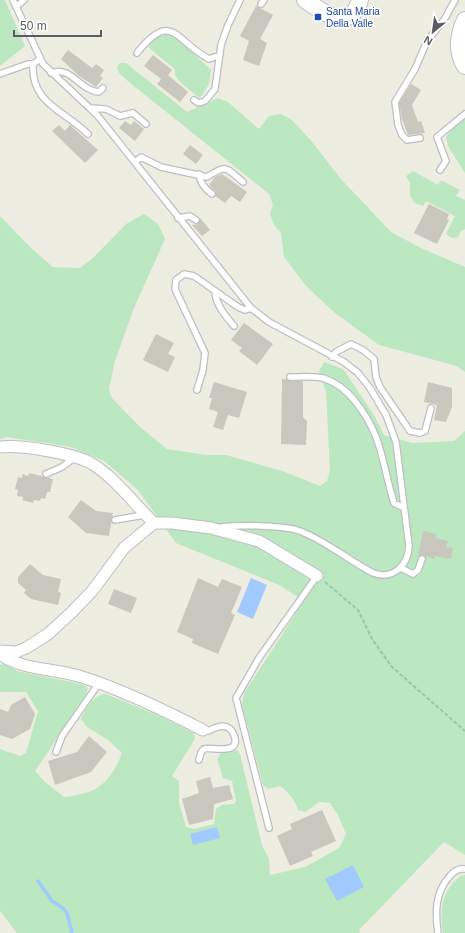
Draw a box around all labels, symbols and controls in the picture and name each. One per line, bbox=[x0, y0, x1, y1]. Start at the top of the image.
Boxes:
place label: Santa Maria Della Valle bbox=[326, 6, 380, 29]
scale bar bbox=[14, 12, 101, 38]
marker: Santa Maria Della Valle bbox=[313, 12, 323, 22]
north arrow bbox=[413, 12, 453, 52]
text: 50 m bbox=[20, 19, 47, 33]
text: N bbox=[422, 34, 435, 48]

